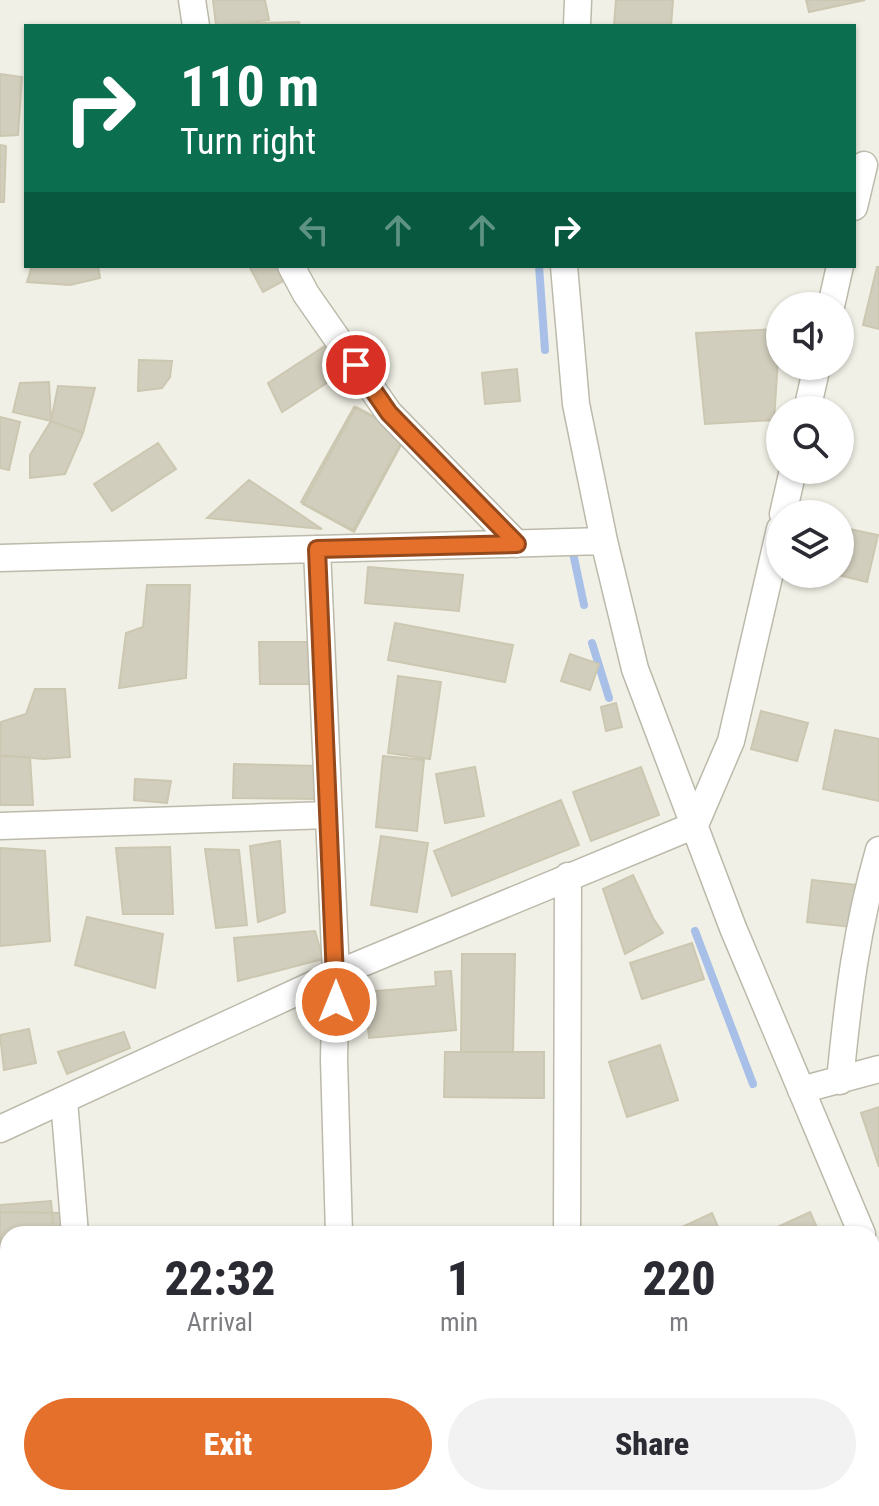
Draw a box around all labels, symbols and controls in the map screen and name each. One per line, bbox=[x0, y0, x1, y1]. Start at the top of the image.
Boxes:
text: 110 m bbox=[180, 54, 319, 120]
icon: right bbox=[48, 56, 152, 160]
text: Turn right bbox=[180, 121, 316, 163]
icon: left bbox=[292, 208, 336, 252]
icon: ahead bbox=[376, 208, 420, 252]
icon: ahead bbox=[460, 208, 504, 252]
icon: right bbox=[544, 208, 588, 252]
map controls bbox=[766, 292, 854, 588]
button: sound bbox=[766, 292, 854, 380]
pin bbox=[322, 331, 390, 399]
icon: arrive bbox=[334, 343, 378, 387]
button: search bbox=[766, 396, 854, 484]
button: layers bbox=[766, 500, 854, 588]
position arrow bbox=[294, 960, 378, 1044]
text: 22:32 bbox=[164, 1250, 276, 1307]
text: 1 bbox=[447, 1250, 471, 1307]
text: 220 bbox=[642, 1250, 716, 1307]
text: Arrival bbox=[187, 1307, 253, 1337]
text: min bbox=[440, 1307, 478, 1337]
text: m bbox=[669, 1307, 689, 1337]
button: Exit bbox=[24, 1398, 432, 1490]
button: Share bbox=[448, 1398, 856, 1490]

